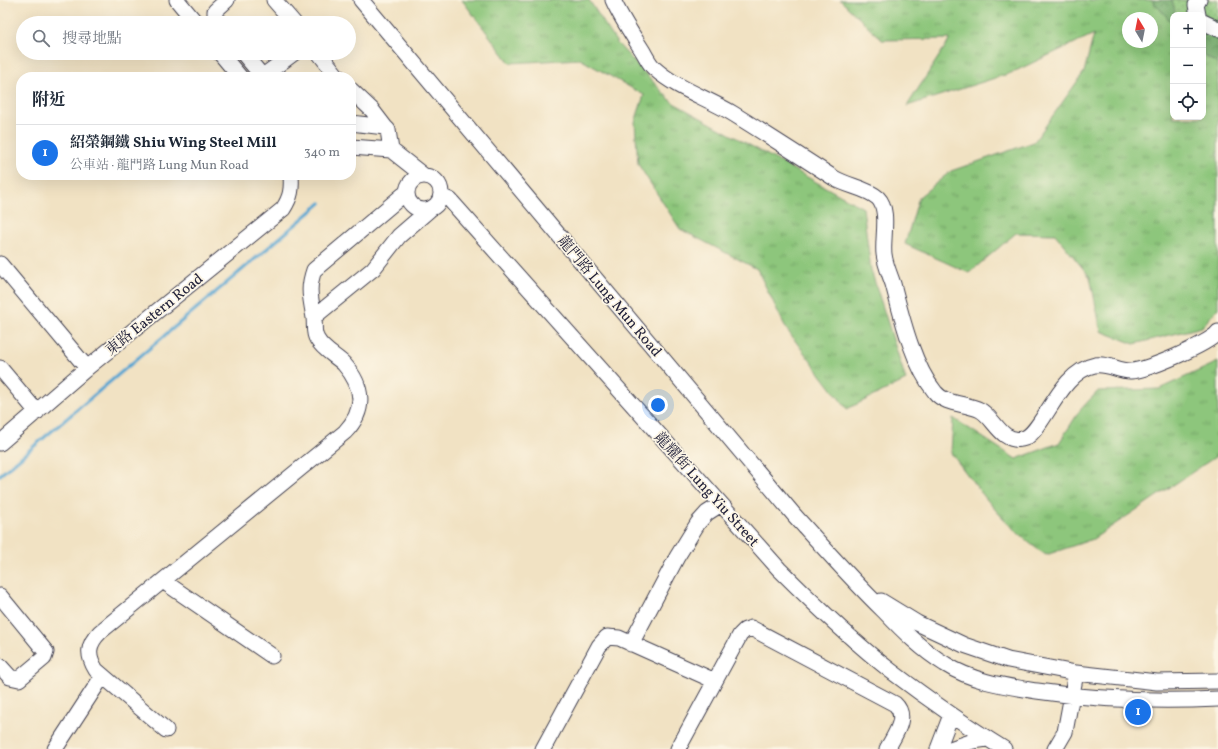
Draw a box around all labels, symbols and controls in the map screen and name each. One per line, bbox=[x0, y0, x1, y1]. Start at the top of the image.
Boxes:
north arrow bbox=[1122, 12, 1158, 48]
map controls bbox=[1170, 12, 1206, 120]
button: + bbox=[1170, 12, 1206, 48]
search box bbox=[16, 16, 356, 60]
icon: search bbox=[30, 27, 52, 49]
text: 搜尋地點 bbox=[62, 29, 122, 50]
button: − bbox=[1170, 48, 1206, 84]
button: locate bbox=[1170, 84, 1206, 120]
text: 附近 bbox=[32, 89, 66, 112]
text: 紹榮鋼鐵 Shiu Wing Steel Mill bbox=[70, 133, 277, 154]
text: 1 bbox=[42, 144, 48, 162]
text: 340 m bbox=[304, 144, 340, 162]
text: 公車站 · 龍門路 Lung Mun Road bbox=[70, 157, 249, 175]
street label: 龍門路 Lung Mun Road bbox=[552, 232, 666, 362]
street label: 東路 Eastern Road bbox=[102, 269, 208, 361]
your location bbox=[648, 395, 668, 415]
street label: 龍耀街 Lung Yiu Street bbox=[649, 428, 763, 552]
pin: 1 bbox=[1125, 697, 1151, 727]

